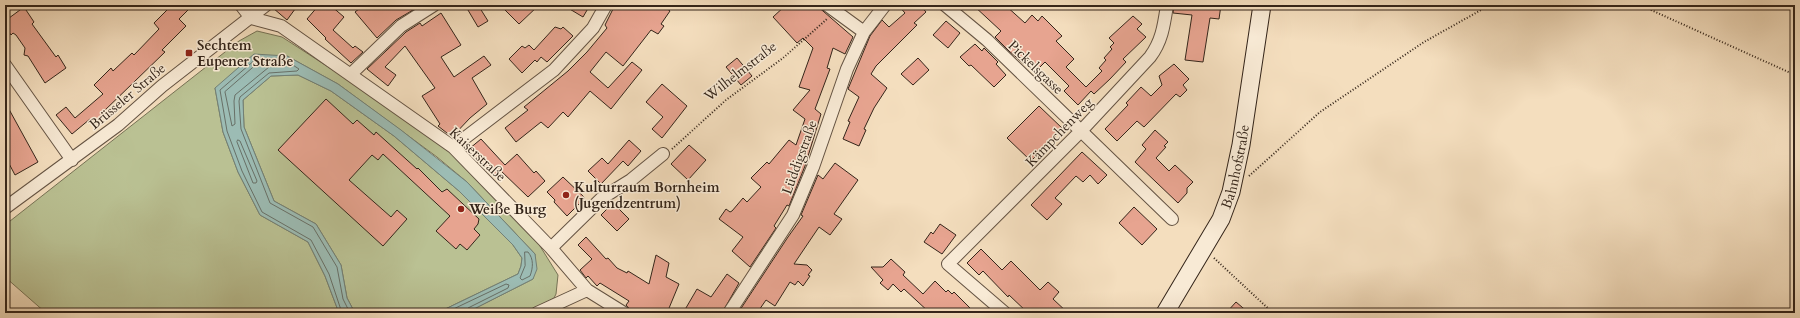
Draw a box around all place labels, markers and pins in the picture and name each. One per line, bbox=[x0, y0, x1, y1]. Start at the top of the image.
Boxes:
place label: Sechtem Eupener Straße bbox=[197, 36, 294, 71]
marker: Sechtem Eupener Straße bbox=[184, 48, 194, 58]
place label: Kulturraum Bornheim (Jugendzentrum) bbox=[574, 178, 720, 213]
marker: Kulturraum Bornheim (Jugendzentrum) bbox=[561, 190, 571, 200]
place label: Weiße Burg bbox=[468, 200, 547, 219]
marker: Weiße Burg bbox=[456, 204, 466, 214]

